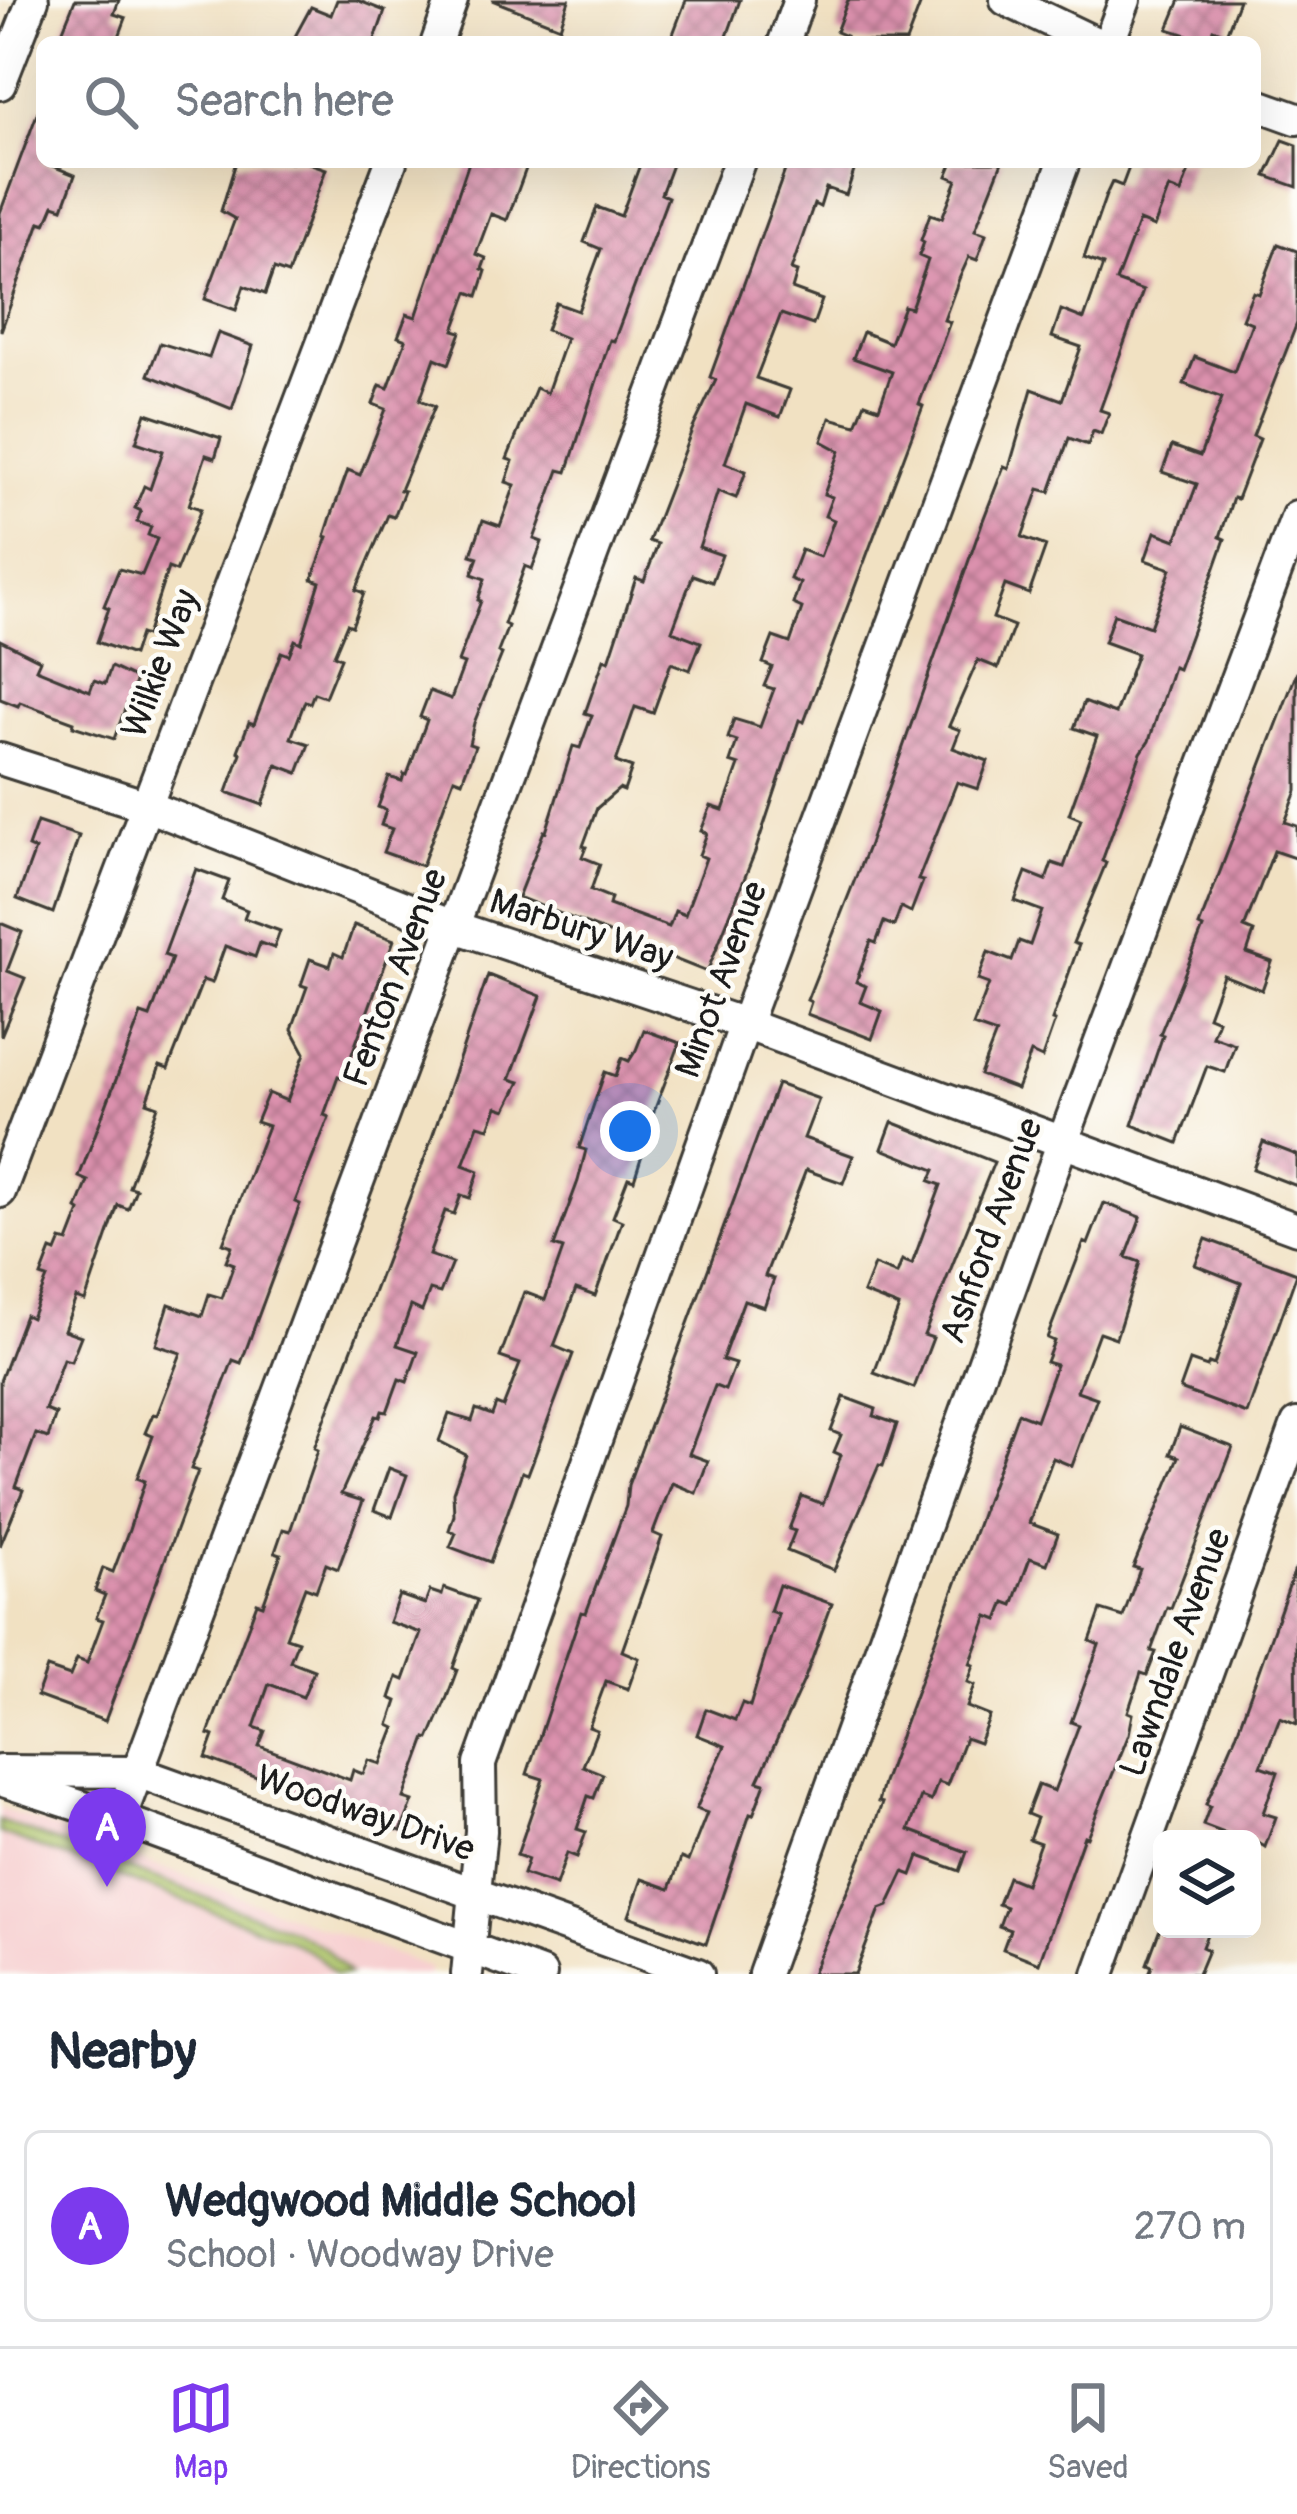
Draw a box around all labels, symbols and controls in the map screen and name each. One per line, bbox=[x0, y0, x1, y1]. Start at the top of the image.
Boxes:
search box bbox=[36, 36, 1261, 168]
icon: search bbox=[78, 69, 144, 135]
text: Search here bbox=[174, 74, 394, 130]
street label: Wilkie Way bbox=[112, 583, 209, 744]
street label: Fenton Avenue bbox=[333, 862, 458, 1093]
street label: Minot Avenue bbox=[665, 875, 778, 1084]
street label: Marbury Way bbox=[484, 879, 679, 980]
your location bbox=[600, 1101, 660, 1161]
street label: Ashford Avenue bbox=[930, 1112, 1053, 1349]
street label: Lawndale Avenue bbox=[1110, 1522, 1241, 1783]
street label: Woodway Drive bbox=[250, 1755, 481, 1872]
pin: A bbox=[68, 1788, 146, 1887]
map controls bbox=[1153, 1830, 1261, 1938]
button: layers bbox=[1153, 1830, 1261, 1938]
text: Nearby bbox=[48, 2020, 196, 2084]
text: Wedgwood Middle School bbox=[165, 2174, 637, 2230]
text: A bbox=[77, 2202, 103, 2251]
text: 270 m bbox=[1134, 2202, 1246, 2251]
text: School · Woodway Drive bbox=[165, 2230, 554, 2279]
tab: Map bbox=[168, 2375, 234, 2488]
tab: Directions bbox=[571, 2375, 711, 2488]
tab: Saved bbox=[1047, 2375, 1129, 2488]

